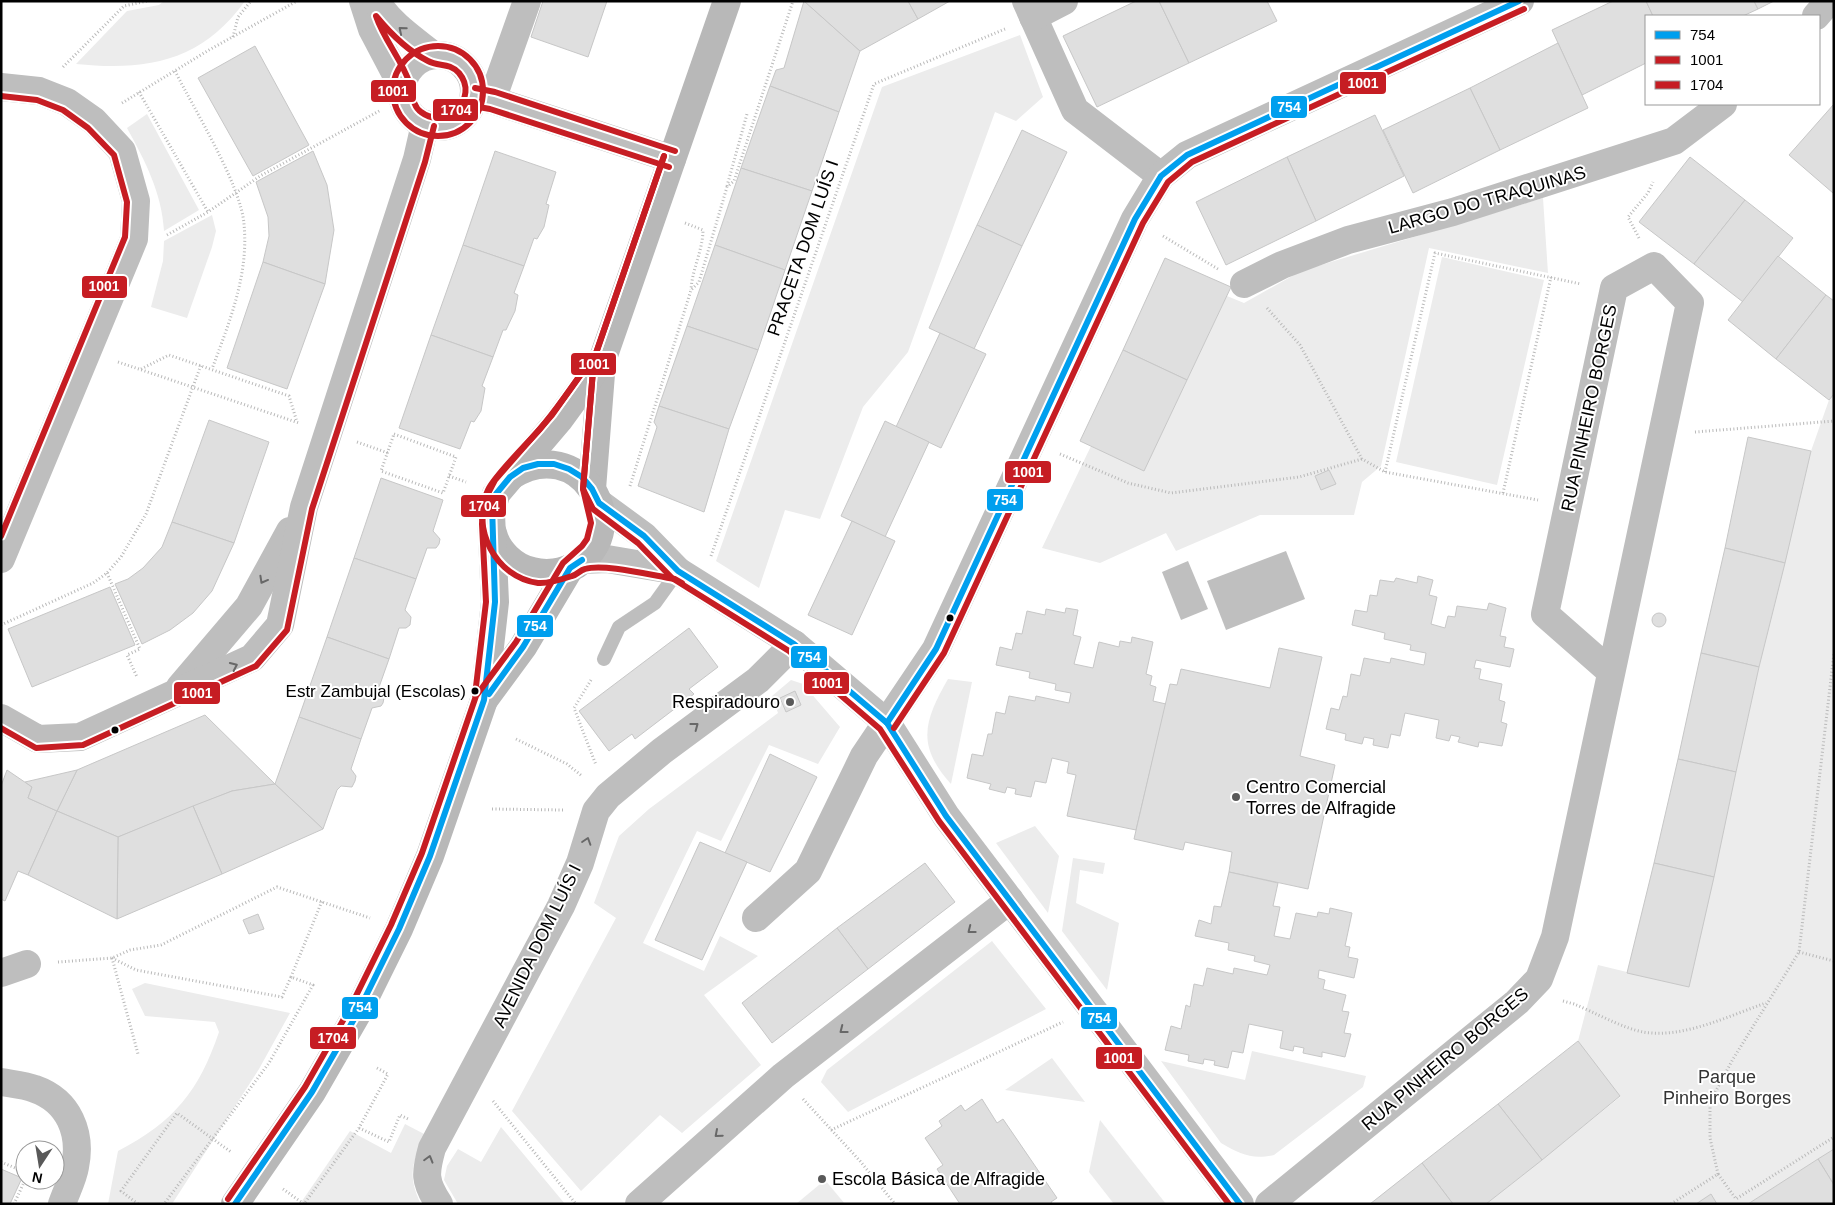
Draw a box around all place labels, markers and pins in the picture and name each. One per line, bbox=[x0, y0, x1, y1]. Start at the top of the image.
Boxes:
unlabelled marker bbox=[945, 613, 955, 623]
place label: Estr Zambujal (Escolas) bbox=[286, 682, 466, 701]
marker: Estr Zambujal (Escolas) bbox=[470, 686, 480, 696]
place label: Respiradouro bbox=[672, 692, 780, 712]
marker: Respiradouro bbox=[784, 696, 796, 708]
unlabelled marker bbox=[110, 725, 120, 735]
place label: Centro Comercial Torres de Alfragide bbox=[1246, 777, 1396, 818]
marker: Centro Comercial Torres de Alfragide bbox=[1230, 791, 1242, 803]
place label: Escola Básica de Alfragide bbox=[832, 1169, 1045, 1189]
marker: Escola Básica de Alfragide bbox=[816, 1173, 828, 1185]

